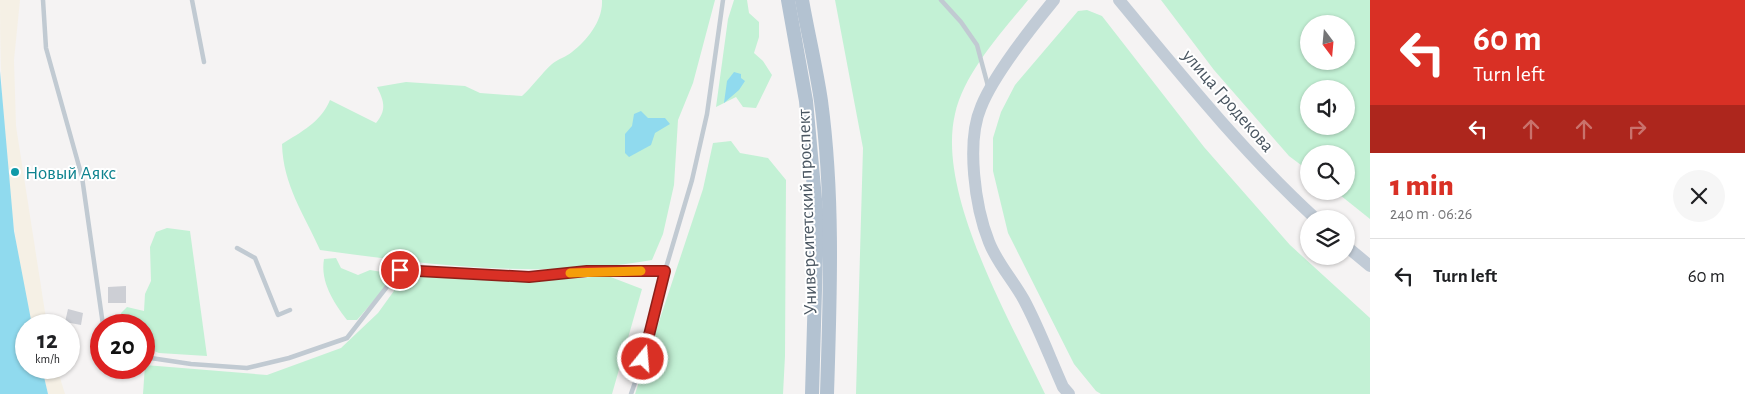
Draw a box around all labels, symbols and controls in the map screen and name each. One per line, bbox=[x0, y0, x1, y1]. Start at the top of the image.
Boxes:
north arrow bbox=[1300, 15, 1355, 70]
map controls bbox=[1300, 15, 1355, 265]
icon: left bbox=[1390, 20, 1455, 85]
text: 60 m bbox=[1473, 22, 1542, 57]
street label: улица Гродекова bbox=[1178, 45, 1277, 156]
text: Turn left bbox=[1473, 63, 1545, 85]
button: sound bbox=[1300, 80, 1355, 135]
street label: Университетский проспект bbox=[794, 109, 821, 315]
icon: left bbox=[1464, 115, 1492, 143]
icon: ahead bbox=[1517, 115, 1545, 143]
icon: ahead bbox=[1570, 115, 1598, 143]
icon: right bbox=[1623, 115, 1651, 143]
button: search bbox=[1300, 145, 1355, 200]
place label: Новый Аякс bbox=[25, 164, 116, 183]
marker: Новый Аякс bbox=[9, 166, 21, 178]
button: close bbox=[1673, 170, 1725, 222]
text: 1 min bbox=[1390, 171, 1454, 201]
text: 240 m · 06:26 bbox=[1390, 206, 1472, 222]
button: layers bbox=[1300, 210, 1355, 265]
pin bbox=[379, 249, 421, 291]
icon: arrive bbox=[386, 256, 414, 284]
icon: left bbox=[1390, 262, 1418, 290]
text: Turn left bbox=[1433, 267, 1497, 286]
text: 60 m bbox=[1688, 267, 1725, 286]
speed limit sign: 20 bbox=[90, 314, 155, 379]
text: 12 bbox=[37, 328, 58, 353]
position arrow bbox=[616, 332, 668, 384]
text: km/h bbox=[35, 353, 60, 365]

